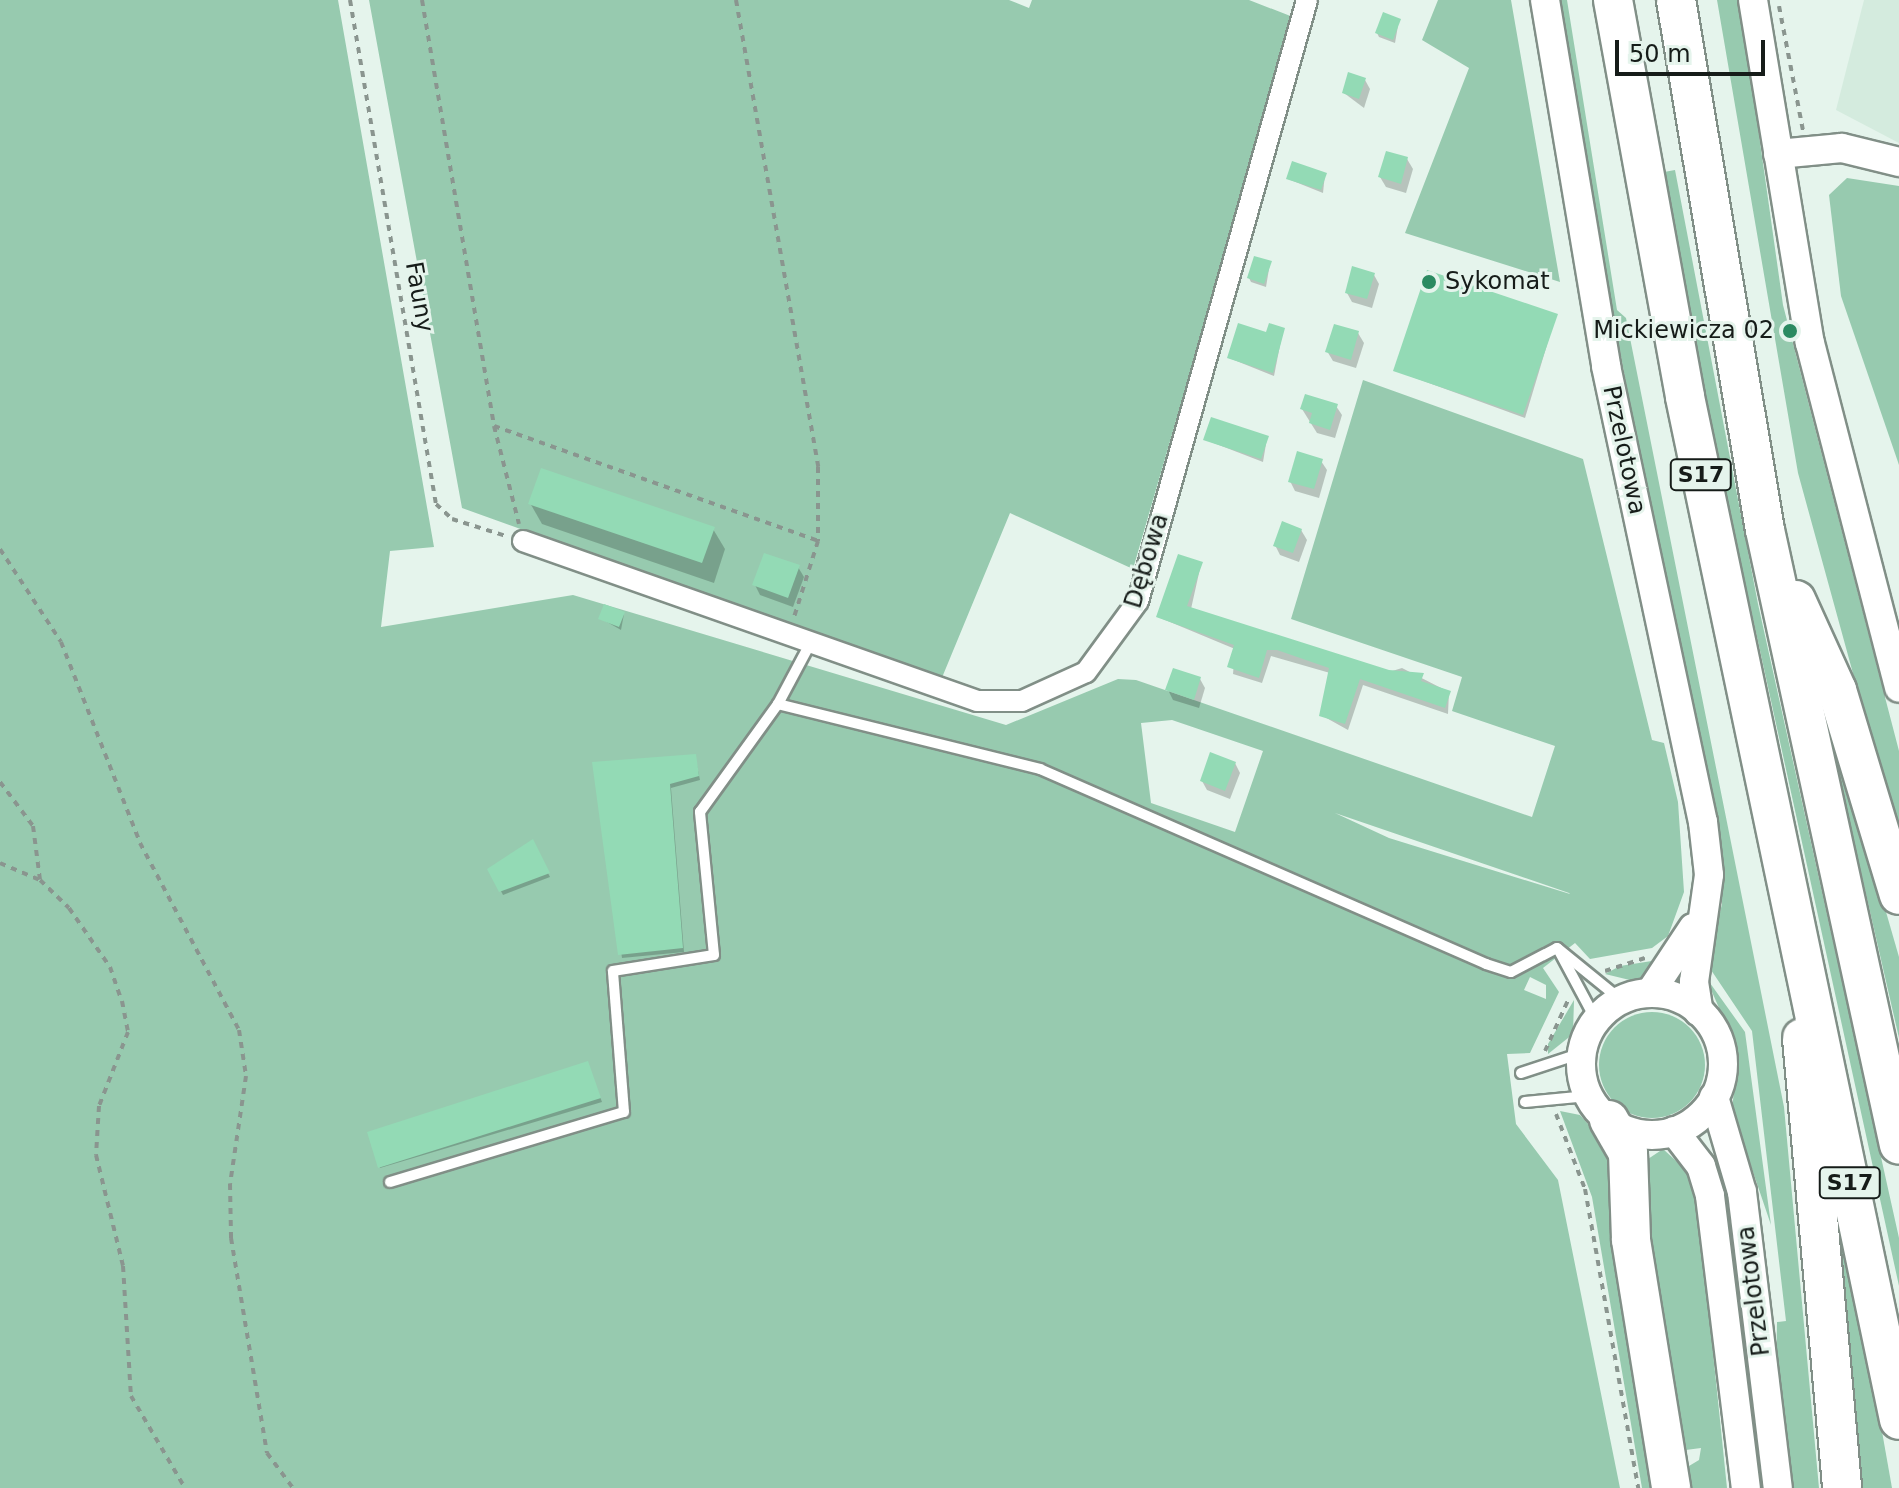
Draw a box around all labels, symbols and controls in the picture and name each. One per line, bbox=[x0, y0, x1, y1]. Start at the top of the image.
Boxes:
scale bar bbox=[1619, 24, 1769, 74]
text: 50 m bbox=[1629, 40, 1691, 68]
street label: Fauny bbox=[399, 260, 439, 334]
place label: Sykomat bbox=[1445, 268, 1550, 296]
marker: Sykomat bbox=[1420, 273, 1438, 291]
place label: Mickiewicza 02 bbox=[1593, 317, 1774, 345]
marker: Mickiewicza 02 bbox=[1781, 322, 1799, 340]
street label: Przelotowa bbox=[1596, 383, 1652, 517]
road number: S17 bbox=[1669, 457, 1733, 493]
street label: Dębowa bbox=[1119, 510, 1175, 612]
road number: S17 bbox=[1818, 1165, 1882, 1201]
street label: Przelotowa bbox=[1732, 1224, 1776, 1358]

